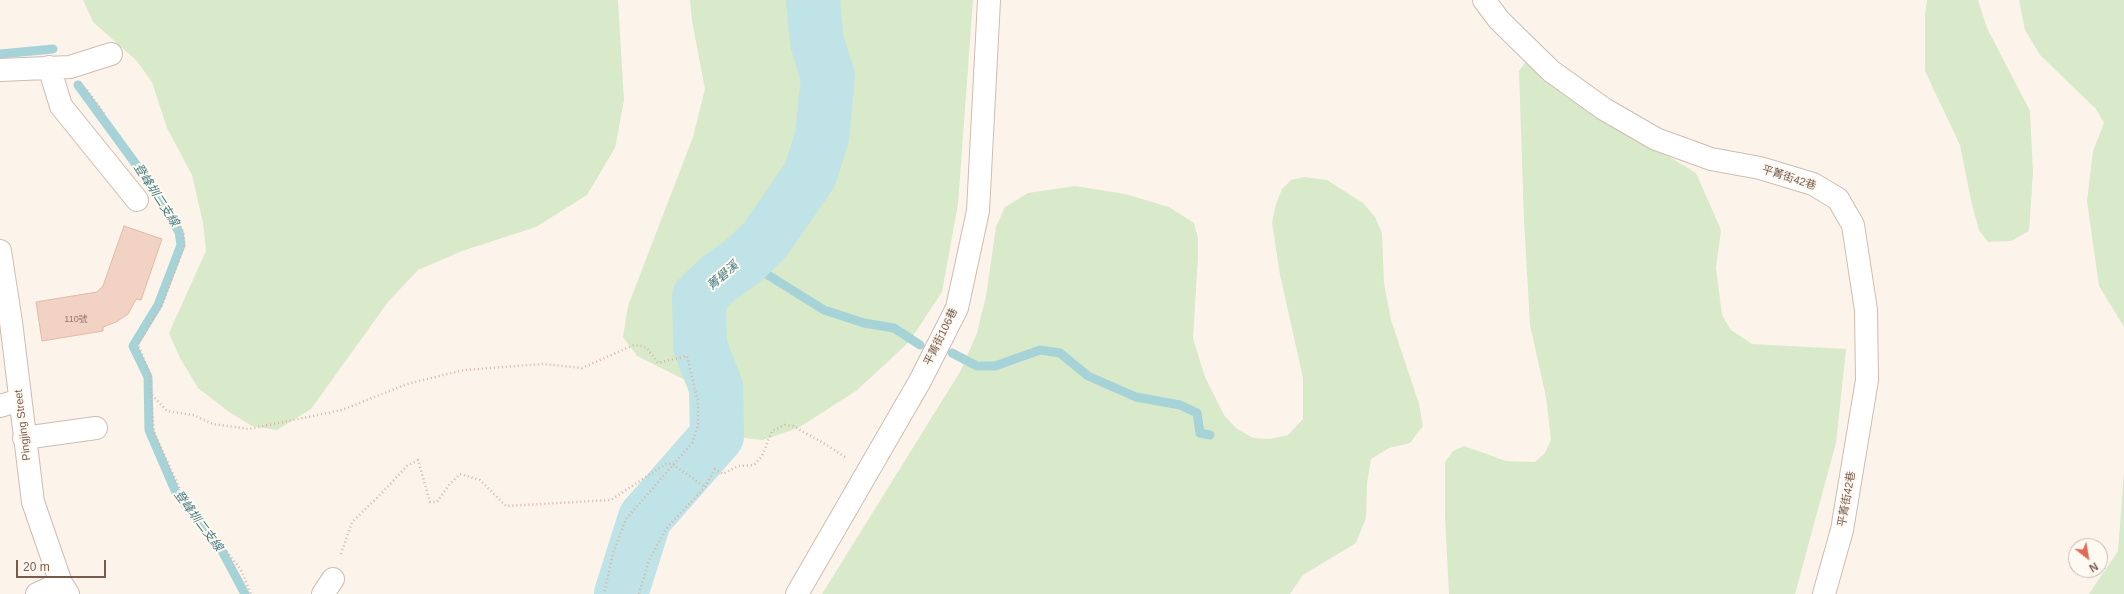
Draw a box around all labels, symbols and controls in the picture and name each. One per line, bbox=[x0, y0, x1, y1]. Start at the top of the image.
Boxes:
water label: 登峰圳二支線 bbox=[130, 161, 182, 229]
street label: 平菁街42巷 bbox=[1760, 163, 1818, 193]
water label: 菁礐溪 bbox=[705, 259, 741, 293]
street label: 平菁街106巷 bbox=[921, 306, 961, 368]
house number: 110號 bbox=[64, 315, 88, 325]
street label: Pingjing Street bbox=[12, 389, 34, 461]
street label: 平菁街42巷 bbox=[1836, 470, 1858, 528]
water label: 登峰圳二支線 bbox=[171, 488, 225, 554]
north arrow bbox=[2068, 538, 2108, 578]
scale bar bbox=[18, 552, 108, 578]
text: 20 m bbox=[23, 560, 50, 574]
text: N bbox=[2087, 560, 2100, 575]

